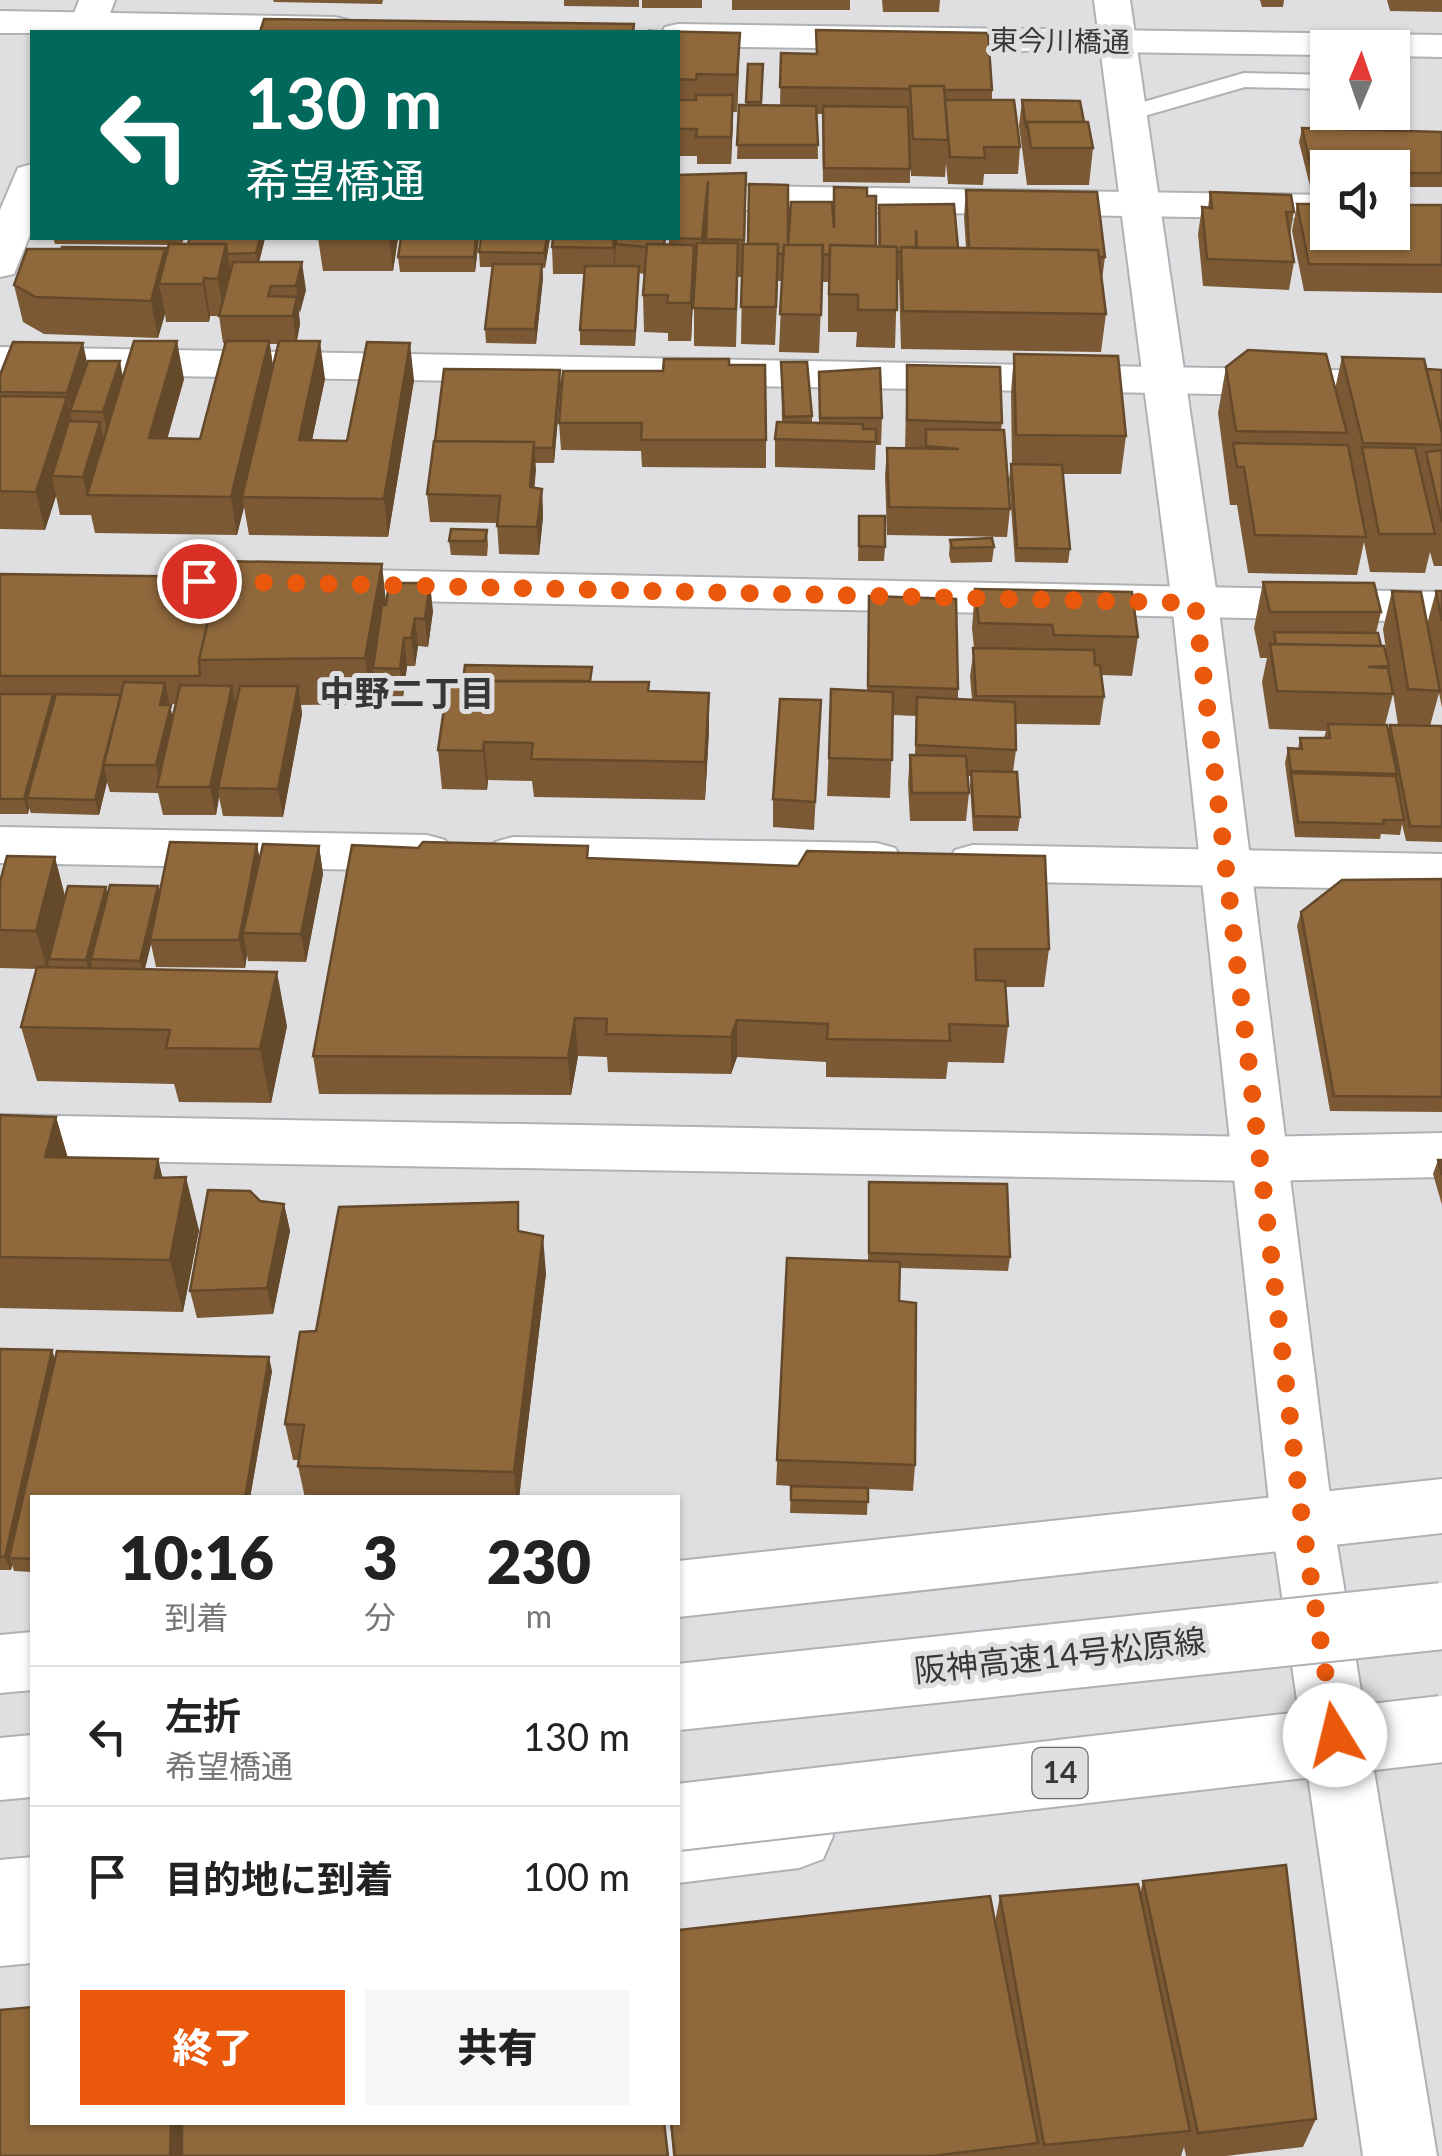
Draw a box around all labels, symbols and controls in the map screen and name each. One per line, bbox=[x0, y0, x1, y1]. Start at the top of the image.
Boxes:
street label: 東今川橋通 bbox=[990, 22, 1130, 58]
north arrow bbox=[1310, 30, 1410, 130]
map controls bbox=[1310, 30, 1410, 250]
text: 130 m bbox=[245, 60, 442, 144]
icon: left bbox=[80, 70, 210, 200]
button: sound bbox=[1310, 150, 1410, 250]
text: 希望橋通 bbox=[245, 153, 425, 207]
pin bbox=[157, 539, 242, 624]
icon: arrive bbox=[172, 554, 227, 609]
district label: 中野二丁目 bbox=[319, 671, 495, 713]
text: 10:16 bbox=[119, 1521, 274, 1593]
text: 3 bbox=[363, 1521, 398, 1593]
text: 230 bbox=[487, 1525, 591, 1597]
text: m bbox=[526, 1596, 552, 1635]
text: 到着 bbox=[164, 1597, 228, 1636]
text: 分 bbox=[364, 1597, 396, 1636]
street label: 阪神高速14号松原線 bbox=[912, 1620, 1208, 1689]
position arrow bbox=[1283, 1683, 1387, 1787]
text: 左折 bbox=[165, 1692, 241, 1738]
icon: left bbox=[80, 1709, 135, 1764]
text: 130 m bbox=[523, 1713, 630, 1759]
text: 希望橋通 bbox=[165, 1746, 293, 1785]
road number: 14 bbox=[1032, 1748, 1088, 1798]
icon: arrive bbox=[80, 1849, 135, 1904]
text: 100 m bbox=[523, 1853, 630, 1899]
text: 目的地に到着 bbox=[165, 1855, 393, 1901]
button: 終了 bbox=[80, 1990, 345, 2105]
button: 共有 bbox=[365, 1990, 630, 2105]

